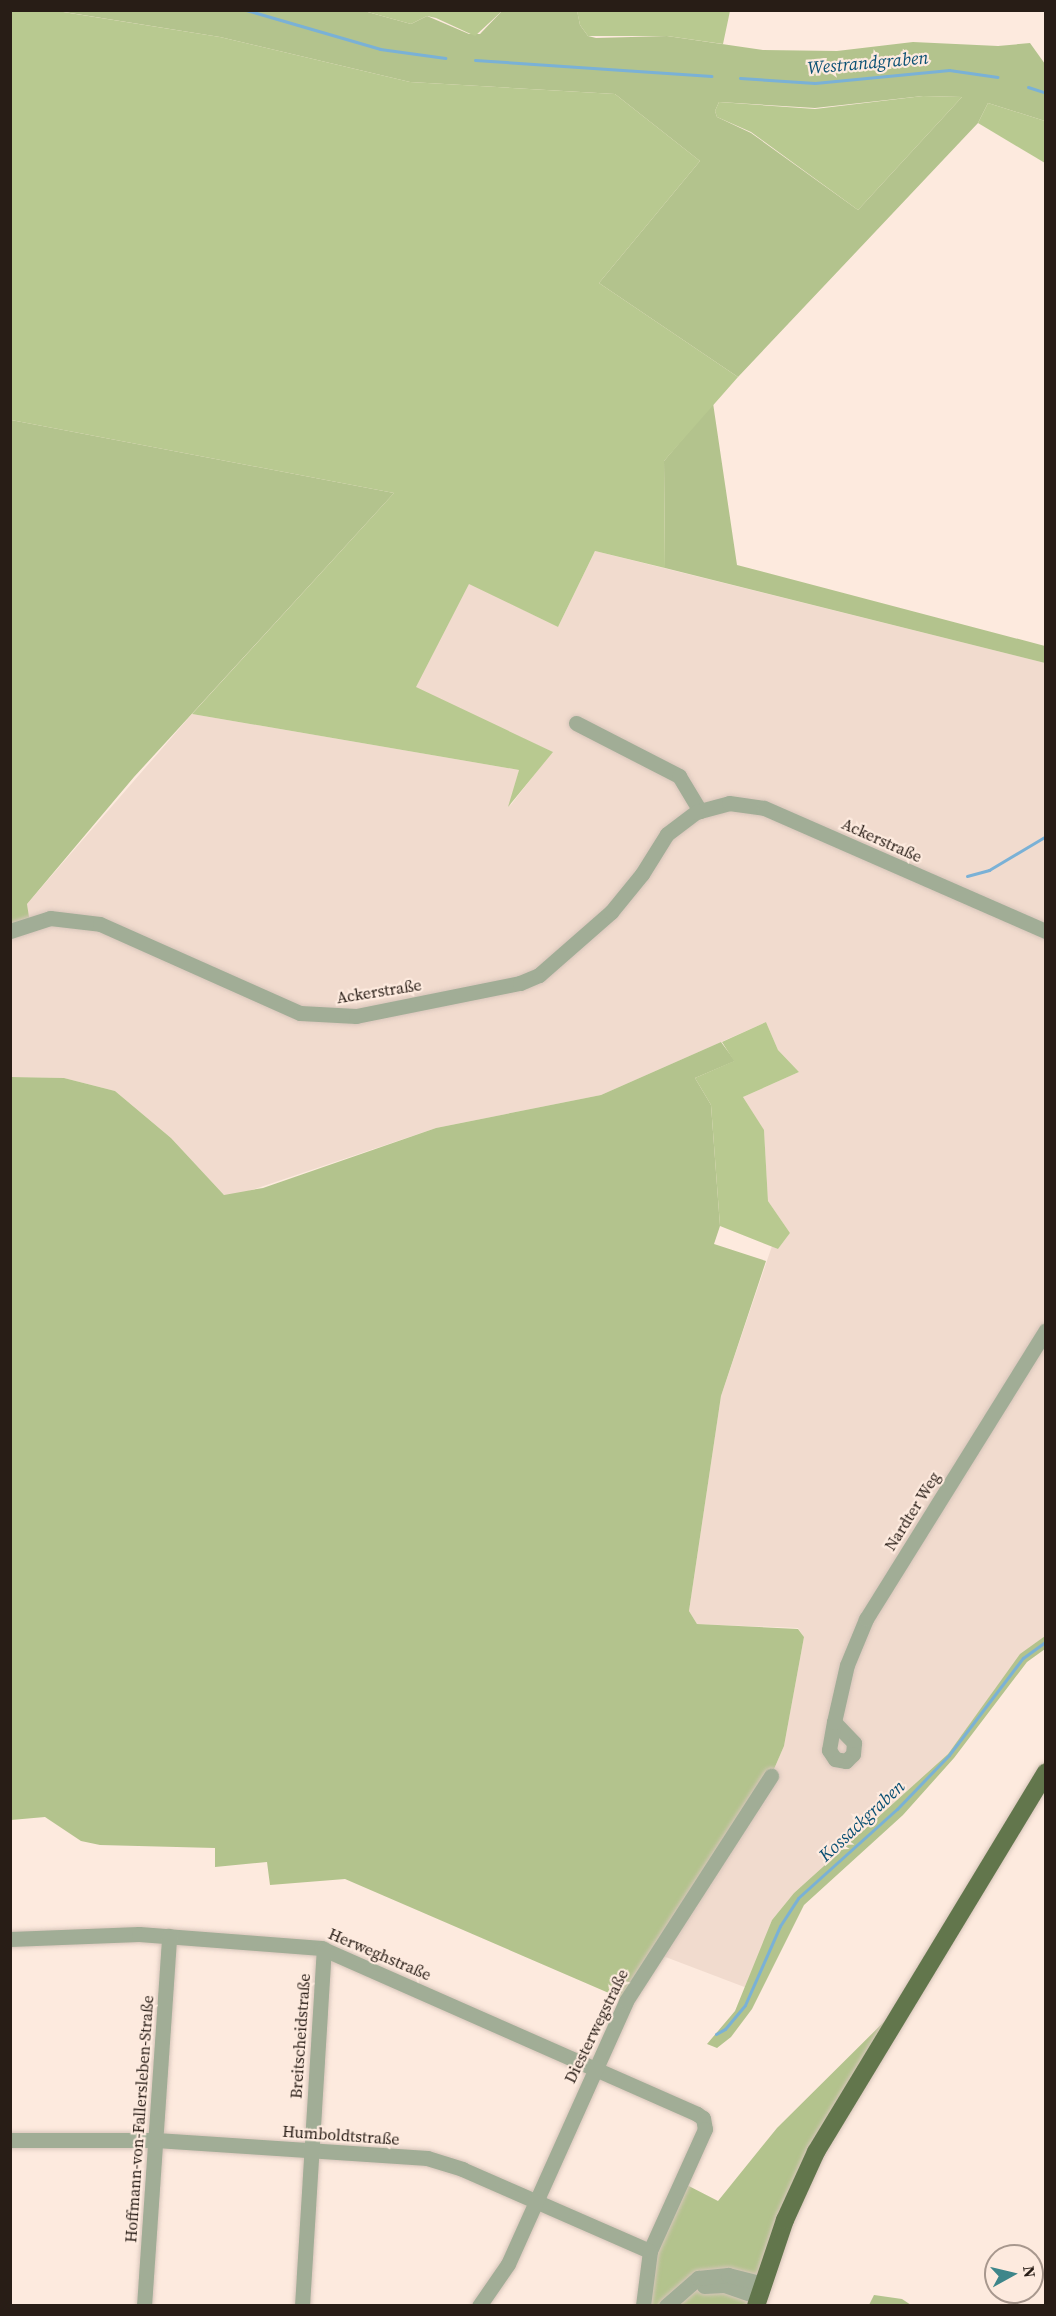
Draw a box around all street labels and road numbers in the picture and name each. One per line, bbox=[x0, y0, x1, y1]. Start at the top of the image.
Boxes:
street label: Ackerstraße bbox=[839, 814, 925, 866]
street label: Ackerstraße bbox=[335, 975, 423, 1007]
street label: Nardter Weg bbox=[880, 1468, 944, 1554]
street label: Herweghstraße bbox=[326, 1924, 434, 1984]
street label: Diesterwegstraße bbox=[560, 1966, 632, 2086]
street label: Breitscheidstraße bbox=[286, 1973, 314, 2099]
street label: Hoffmann-von-Fallersleben-Straße bbox=[121, 1995, 157, 2243]
street label: Humboldtstraße bbox=[282, 2121, 400, 2149]

